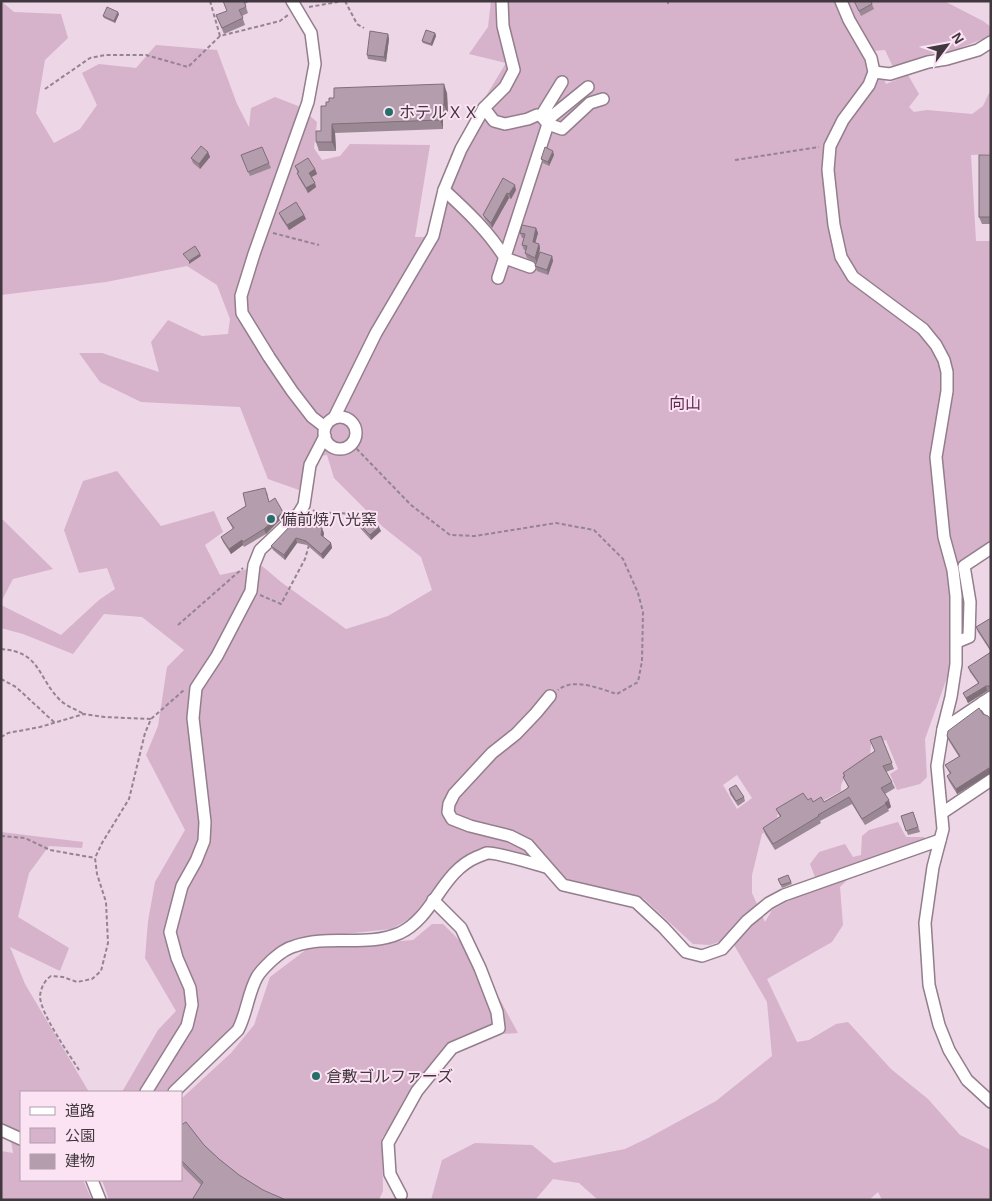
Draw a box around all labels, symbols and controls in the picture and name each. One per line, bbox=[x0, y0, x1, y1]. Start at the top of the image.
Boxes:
north arrow bbox=[922, 20, 972, 70]
text: N bbox=[949, 30, 967, 47]
place label: ホテルＸＸ bbox=[399, 104, 479, 121]
marker: ホテルＸＸ bbox=[383, 106, 395, 118]
park label: 向山 bbox=[669, 395, 701, 412]
place label: 備前焼八光窯 bbox=[281, 511, 377, 528]
marker: 備前焼八光窯 bbox=[265, 513, 277, 525]
place label: 倉敷ゴルファーズ bbox=[326, 1068, 453, 1085]
marker: 倉敷ゴルファーズ bbox=[310, 1070, 322, 1082]
legend bbox=[20, 1091, 182, 1181]
text: 道路 bbox=[65, 1102, 95, 1119]
text: 公園 bbox=[65, 1127, 95, 1144]
text: 建物 bbox=[65, 1152, 95, 1169]

